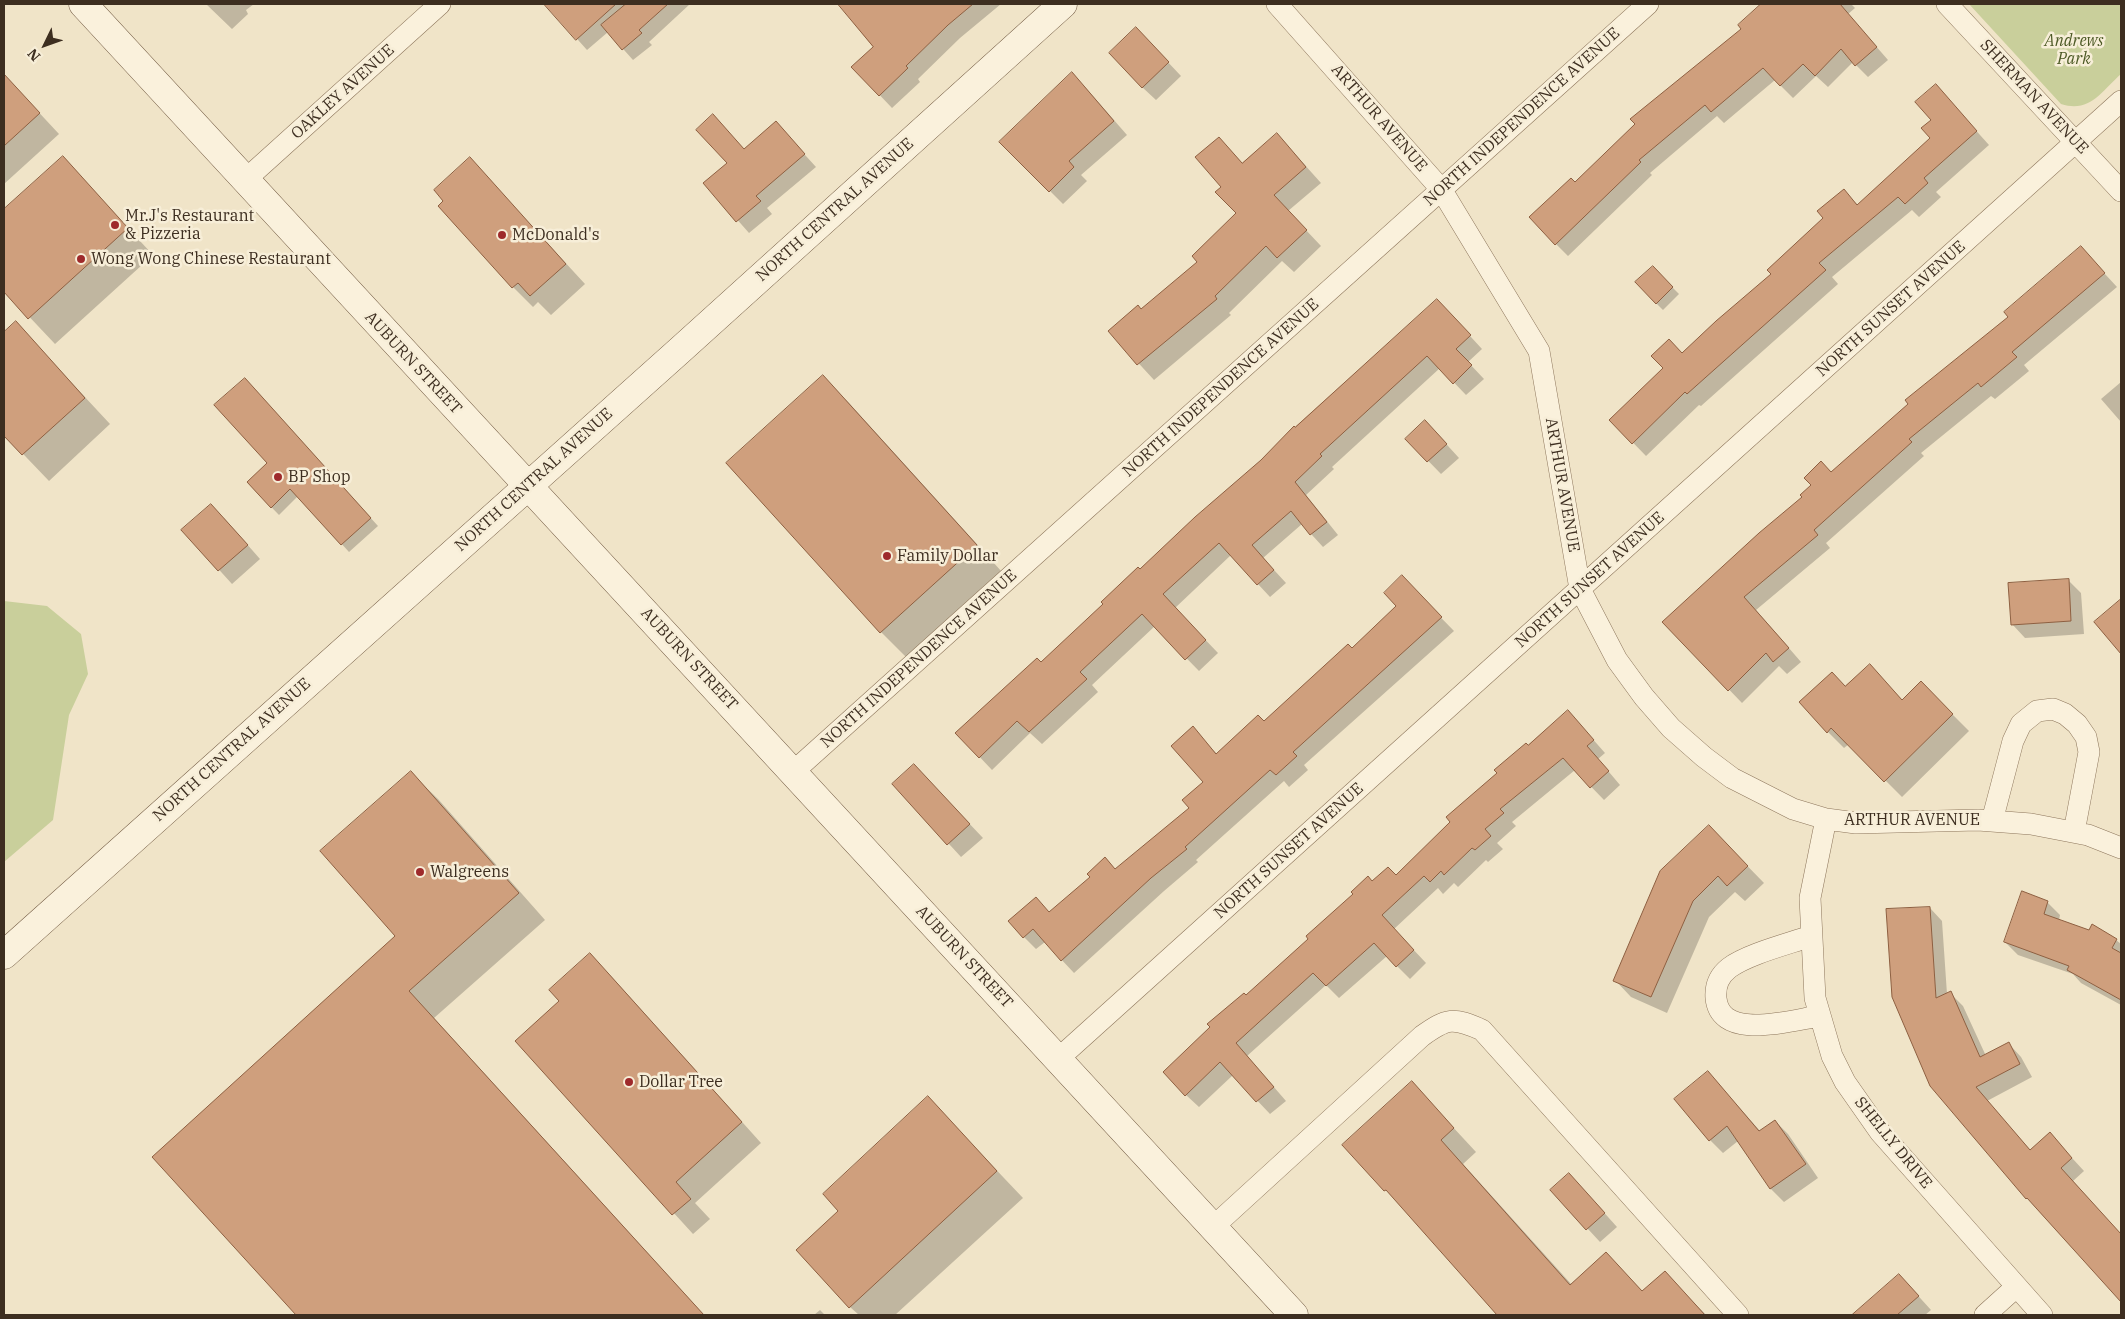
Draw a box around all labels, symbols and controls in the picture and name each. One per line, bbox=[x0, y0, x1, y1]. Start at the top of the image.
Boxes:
north arrow bbox=[20, 20, 70, 70]
street label: NORTH INDEPENDENCE AVENUE bbox=[1420, 24, 1624, 210]
park label: Andrews Park bbox=[2045, 31, 2103, 69]
street label: SHERMAN AVENUE bbox=[1976, 36, 2092, 158]
street label: OAKLEY AVENUE bbox=[287, 41, 399, 143]
text: N bbox=[23, 45, 44, 65]
street label: ARTHUR AVENUE bbox=[1327, 60, 1431, 176]
street label: NORTH CENTRAL AVENUE bbox=[752, 134, 918, 286]
place label: Mr.J's Restaurant & Pizzeria bbox=[125, 206, 254, 244]
marker: Mr.J's Restaurant & Pizzeria bbox=[109, 219, 121, 231]
place label: McDonald's bbox=[512, 225, 600, 245]
marker: McDonald's bbox=[496, 229, 508, 241]
street label: NORTH SUNSET AVENUE bbox=[1813, 237, 1969, 381]
place label: Wong Wong Chinese Restaurant bbox=[91, 249, 331, 269]
marker: Wong Wong Chinese Restaurant bbox=[75, 253, 87, 265]
street label: NORTH INDEPENDENCE AVENUE bbox=[1119, 295, 1323, 481]
street label: AUBURN STREET bbox=[361, 308, 465, 418]
street label: NORTH CENTRAL AVENUE bbox=[451, 404, 617, 556]
street label: ARTHUR AVENUE bbox=[1541, 416, 1583, 554]
place label: BP Shop bbox=[288, 467, 351, 487]
marker: BP Shop bbox=[272, 471, 284, 483]
street label: NORTH SUNSET AVENUE bbox=[1512, 508, 1668, 652]
place label: Family Dollar bbox=[897, 546, 998, 566]
marker: Family Dollar bbox=[881, 550, 893, 562]
street label: NORTH INDEPENDENCE AVENUE bbox=[817, 566, 1021, 752]
street label: AUBURN STREET bbox=[637, 604, 741, 714]
street label: NORTH CENTRAL AVENUE bbox=[149, 674, 315, 826]
street label: NORTH SUNSET AVENUE bbox=[1211, 779, 1367, 923]
street label: ARTHUR AVENUE bbox=[1844, 810, 1980, 830]
place label: Walgreens bbox=[430, 862, 509, 882]
marker: Walgreens bbox=[414, 866, 426, 878]
street label: AUBURN STREET bbox=[912, 902, 1016, 1012]
place label: Dollar Tree bbox=[639, 1072, 723, 1092]
marker: Dollar Tree bbox=[623, 1076, 635, 1088]
street label: SHELLY DRIVE bbox=[1850, 1093, 1936, 1193]

